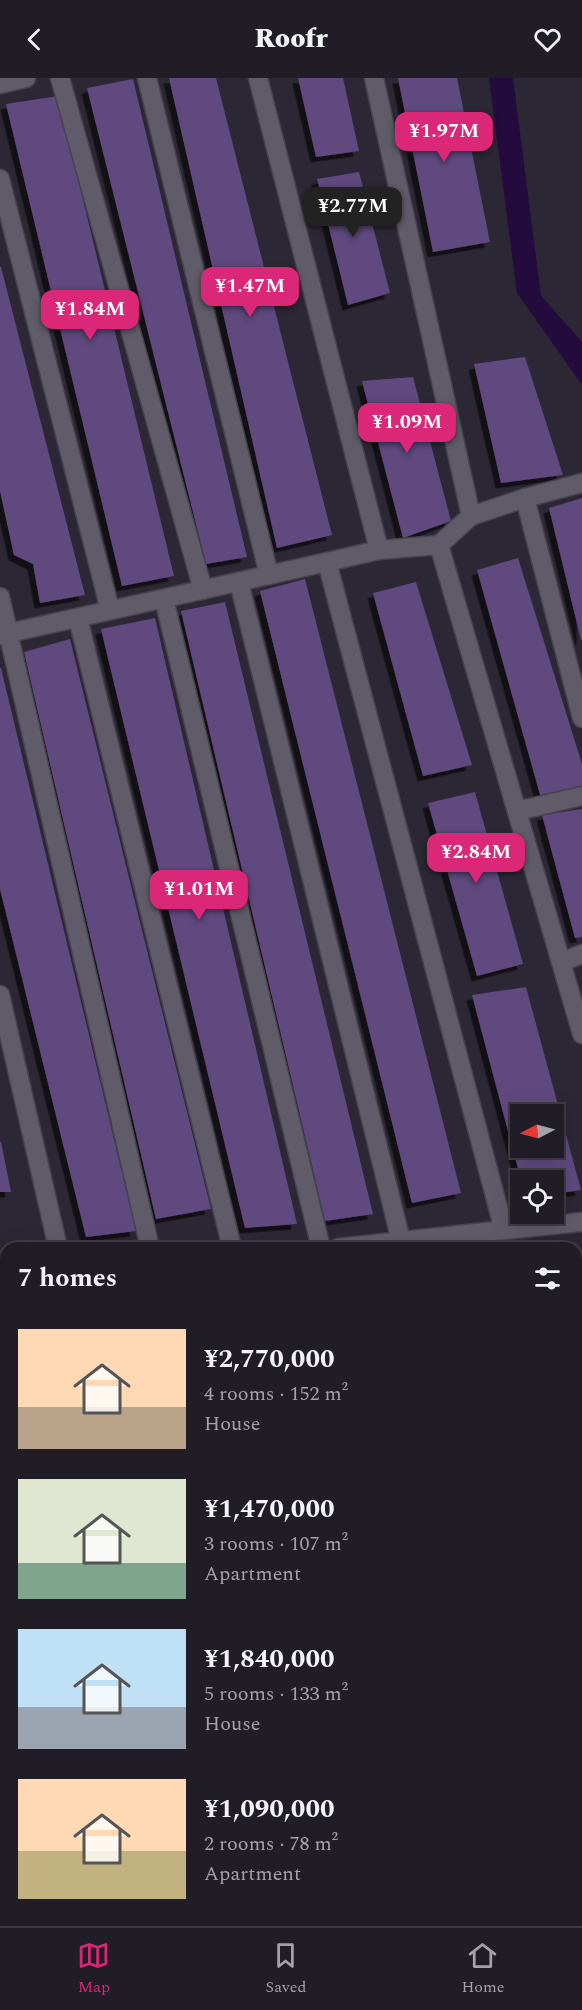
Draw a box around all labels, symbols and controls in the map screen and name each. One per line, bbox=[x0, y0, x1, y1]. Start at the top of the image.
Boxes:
text: Roofr bbox=[254, 18, 328, 60]
icon: back bbox=[18, 23, 51, 56]
icon: heart bbox=[531, 23, 564, 56]
pin: ¥1.97M bbox=[395, 112, 493, 163]
text: ¥1.97M bbox=[409, 116, 479, 146]
pin: ¥2.77M bbox=[304, 187, 402, 238]
text: ¥2.77M bbox=[318, 191, 388, 221]
pin: ¥1.47M bbox=[201, 267, 299, 318]
text: ¥1.47M bbox=[215, 271, 285, 301]
pin: ¥1.84M bbox=[41, 290, 139, 341]
text: ¥1.84M bbox=[55, 294, 125, 324]
pin: ¥1.09M bbox=[358, 403, 456, 454]
text: ¥1.09M bbox=[372, 407, 442, 437]
pin: ¥2.84M bbox=[427, 833, 525, 884]
text: ¥2.84M bbox=[441, 837, 511, 867]
pin: ¥1.01M bbox=[150, 870, 248, 921]
text: ¥1.01M bbox=[164, 874, 234, 904]
north arrow bbox=[510, 1104, 564, 1158]
map controls bbox=[510, 1104, 564, 1224]
button: locate bbox=[510, 1170, 564, 1224]
text: 7 homes bbox=[18, 1258, 117, 1298]
icon: filters bbox=[531, 1262, 564, 1295]
text: ¥2,770,000 bbox=[204, 1339, 335, 1379]
icon: home bbox=[66, 1353, 138, 1425]
text: 4 rooms · 152 m² bbox=[204, 1379, 348, 1409]
text: House bbox=[204, 1409, 261, 1439]
text: ¥1,470,000 bbox=[204, 1489, 335, 1529]
icon: home bbox=[66, 1503, 138, 1575]
text: 3 rooms · 107 m² bbox=[204, 1529, 348, 1559]
text: Apartment bbox=[204, 1559, 301, 1589]
text: ¥1,840,000 bbox=[204, 1639, 335, 1679]
icon: home bbox=[66, 1653, 138, 1725]
text: 5 rooms · 133 m² bbox=[204, 1679, 348, 1709]
text: House bbox=[204, 1709, 261, 1739]
text: ¥1,090,000 bbox=[204, 1789, 335, 1829]
icon: home bbox=[66, 1803, 138, 1875]
text: 2 rooms · 78 m² bbox=[204, 1829, 338, 1859]
text: Apartment bbox=[204, 1859, 301, 1889]
tab: Map bbox=[77, 1939, 110, 1999]
tab: Saved bbox=[265, 1939, 306, 1999]
tab: Home bbox=[461, 1939, 505, 1999]

